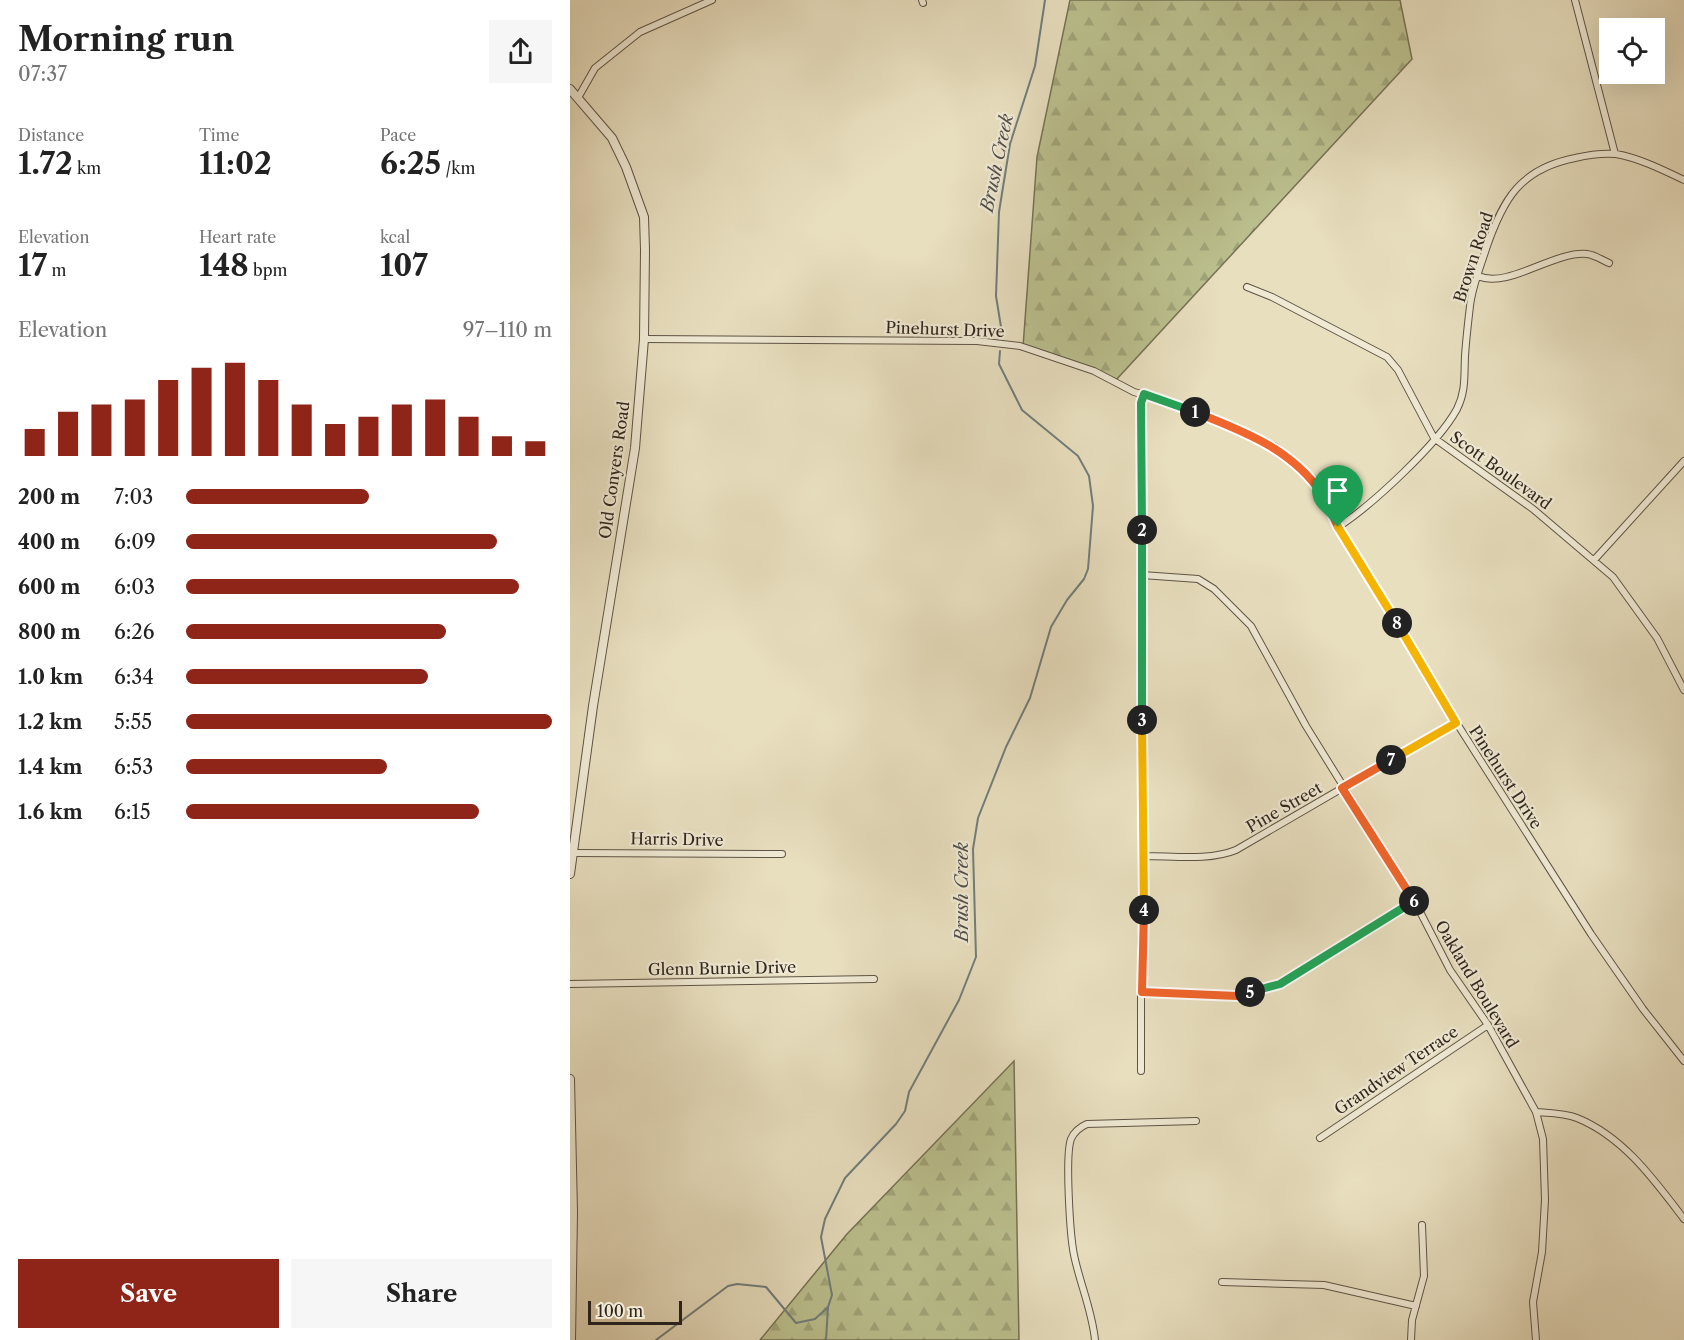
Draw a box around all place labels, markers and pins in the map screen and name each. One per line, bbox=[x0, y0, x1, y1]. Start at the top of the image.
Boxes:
pin: 1 bbox=[1180, 397, 1210, 427]
pin bbox=[1312, 465, 1363, 527]
pin: 2 bbox=[1127, 515, 1157, 545]
pin: 8 bbox=[1382, 608, 1412, 638]
pin: 3 bbox=[1127, 705, 1157, 735]
pin: 7 bbox=[1376, 745, 1406, 775]
pin: 6 bbox=[1399, 886, 1429, 916]
pin: 4 bbox=[1129, 895, 1159, 925]
pin: 5 bbox=[1235, 977, 1265, 1007]

